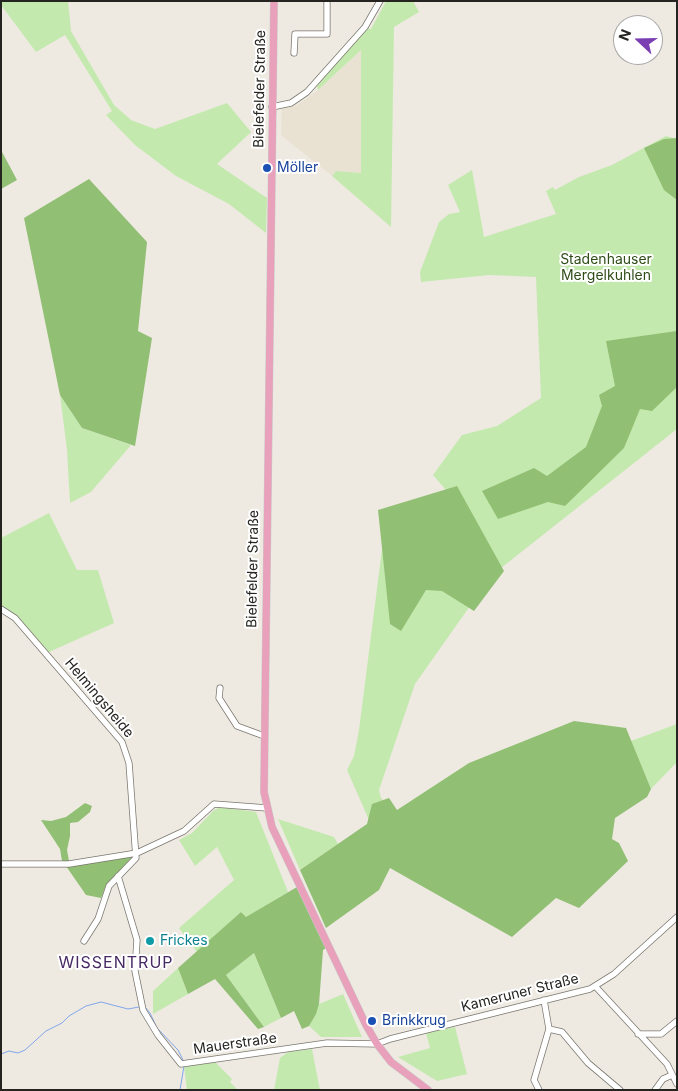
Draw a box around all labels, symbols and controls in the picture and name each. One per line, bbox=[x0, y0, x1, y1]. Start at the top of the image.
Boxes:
north arrow bbox=[613, 15, 663, 65]
text: N bbox=[615, 27, 634, 43]
street label: Bielefelder Straße bbox=[251, 30, 269, 148]
place label: Möller bbox=[277, 160, 318, 176]
marker: Möller bbox=[261, 162, 273, 174]
park label: Stadenhauser Mergelkuhlen bbox=[560, 252, 652, 284]
street label: Bielefelder Straße bbox=[244, 510, 262, 628]
street label: Helmingsheide bbox=[61, 655, 137, 741]
place label: Frickes bbox=[160, 933, 208, 949]
marker: Frickes bbox=[144, 935, 156, 947]
district label: WISSENTRUP bbox=[57, 953, 175, 973]
street label: Kameruner Straße bbox=[460, 970, 580, 1016]
place label: Brinkkrug bbox=[382, 1013, 446, 1029]
marker: Brinkkrug bbox=[366, 1015, 378, 1027]
street label: Mauerstraße bbox=[192, 1030, 278, 1058]

